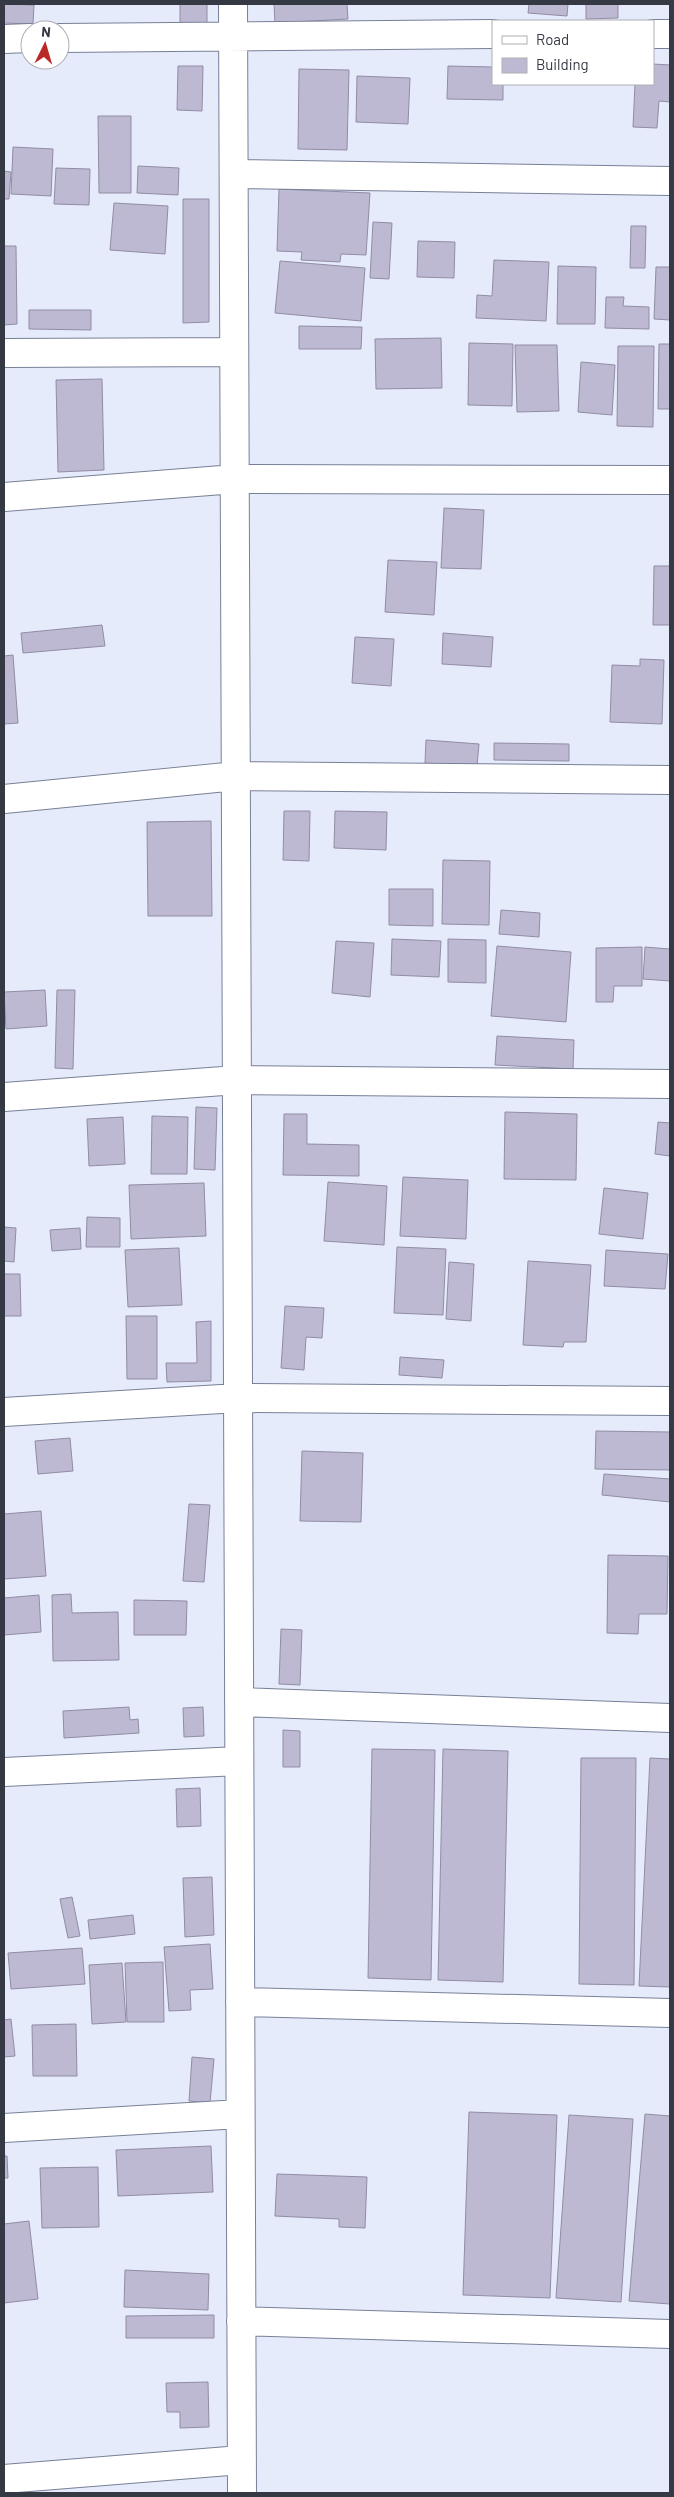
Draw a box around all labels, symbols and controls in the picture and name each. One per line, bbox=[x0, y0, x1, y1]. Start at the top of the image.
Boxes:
north arrow bbox=[20, 20, 70, 70]
legend bbox=[492, 20, 654, 85]
text: N bbox=[41, 23, 52, 40]
text: Road bbox=[536, 30, 569, 48]
text: Building bbox=[536, 55, 589, 73]

